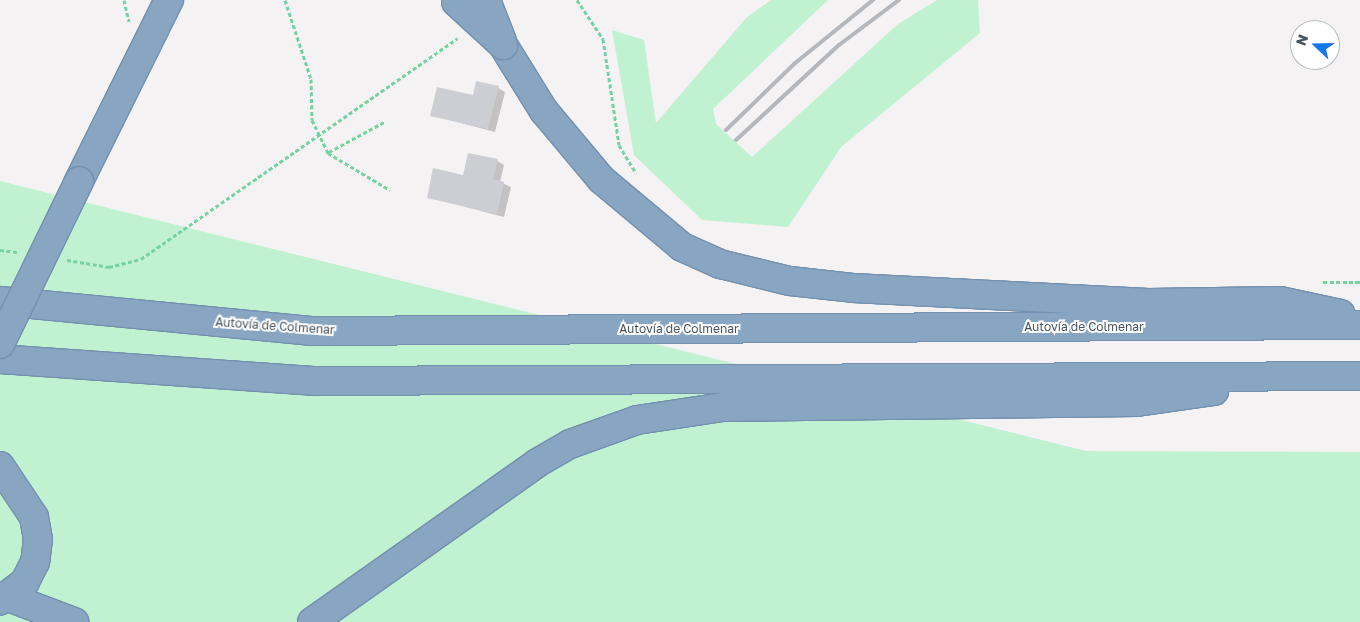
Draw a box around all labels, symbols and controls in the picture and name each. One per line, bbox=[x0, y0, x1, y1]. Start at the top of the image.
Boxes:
north arrow bbox=[1290, 20, 1340, 70]
text: N bbox=[1292, 32, 1311, 48]
street label: Autovía de Colmenar bbox=[215, 315, 335, 337]
street label: Autovía de Colmenar bbox=[1024, 320, 1144, 334]
street label: Autovía de Colmenar bbox=[619, 322, 739, 336]

